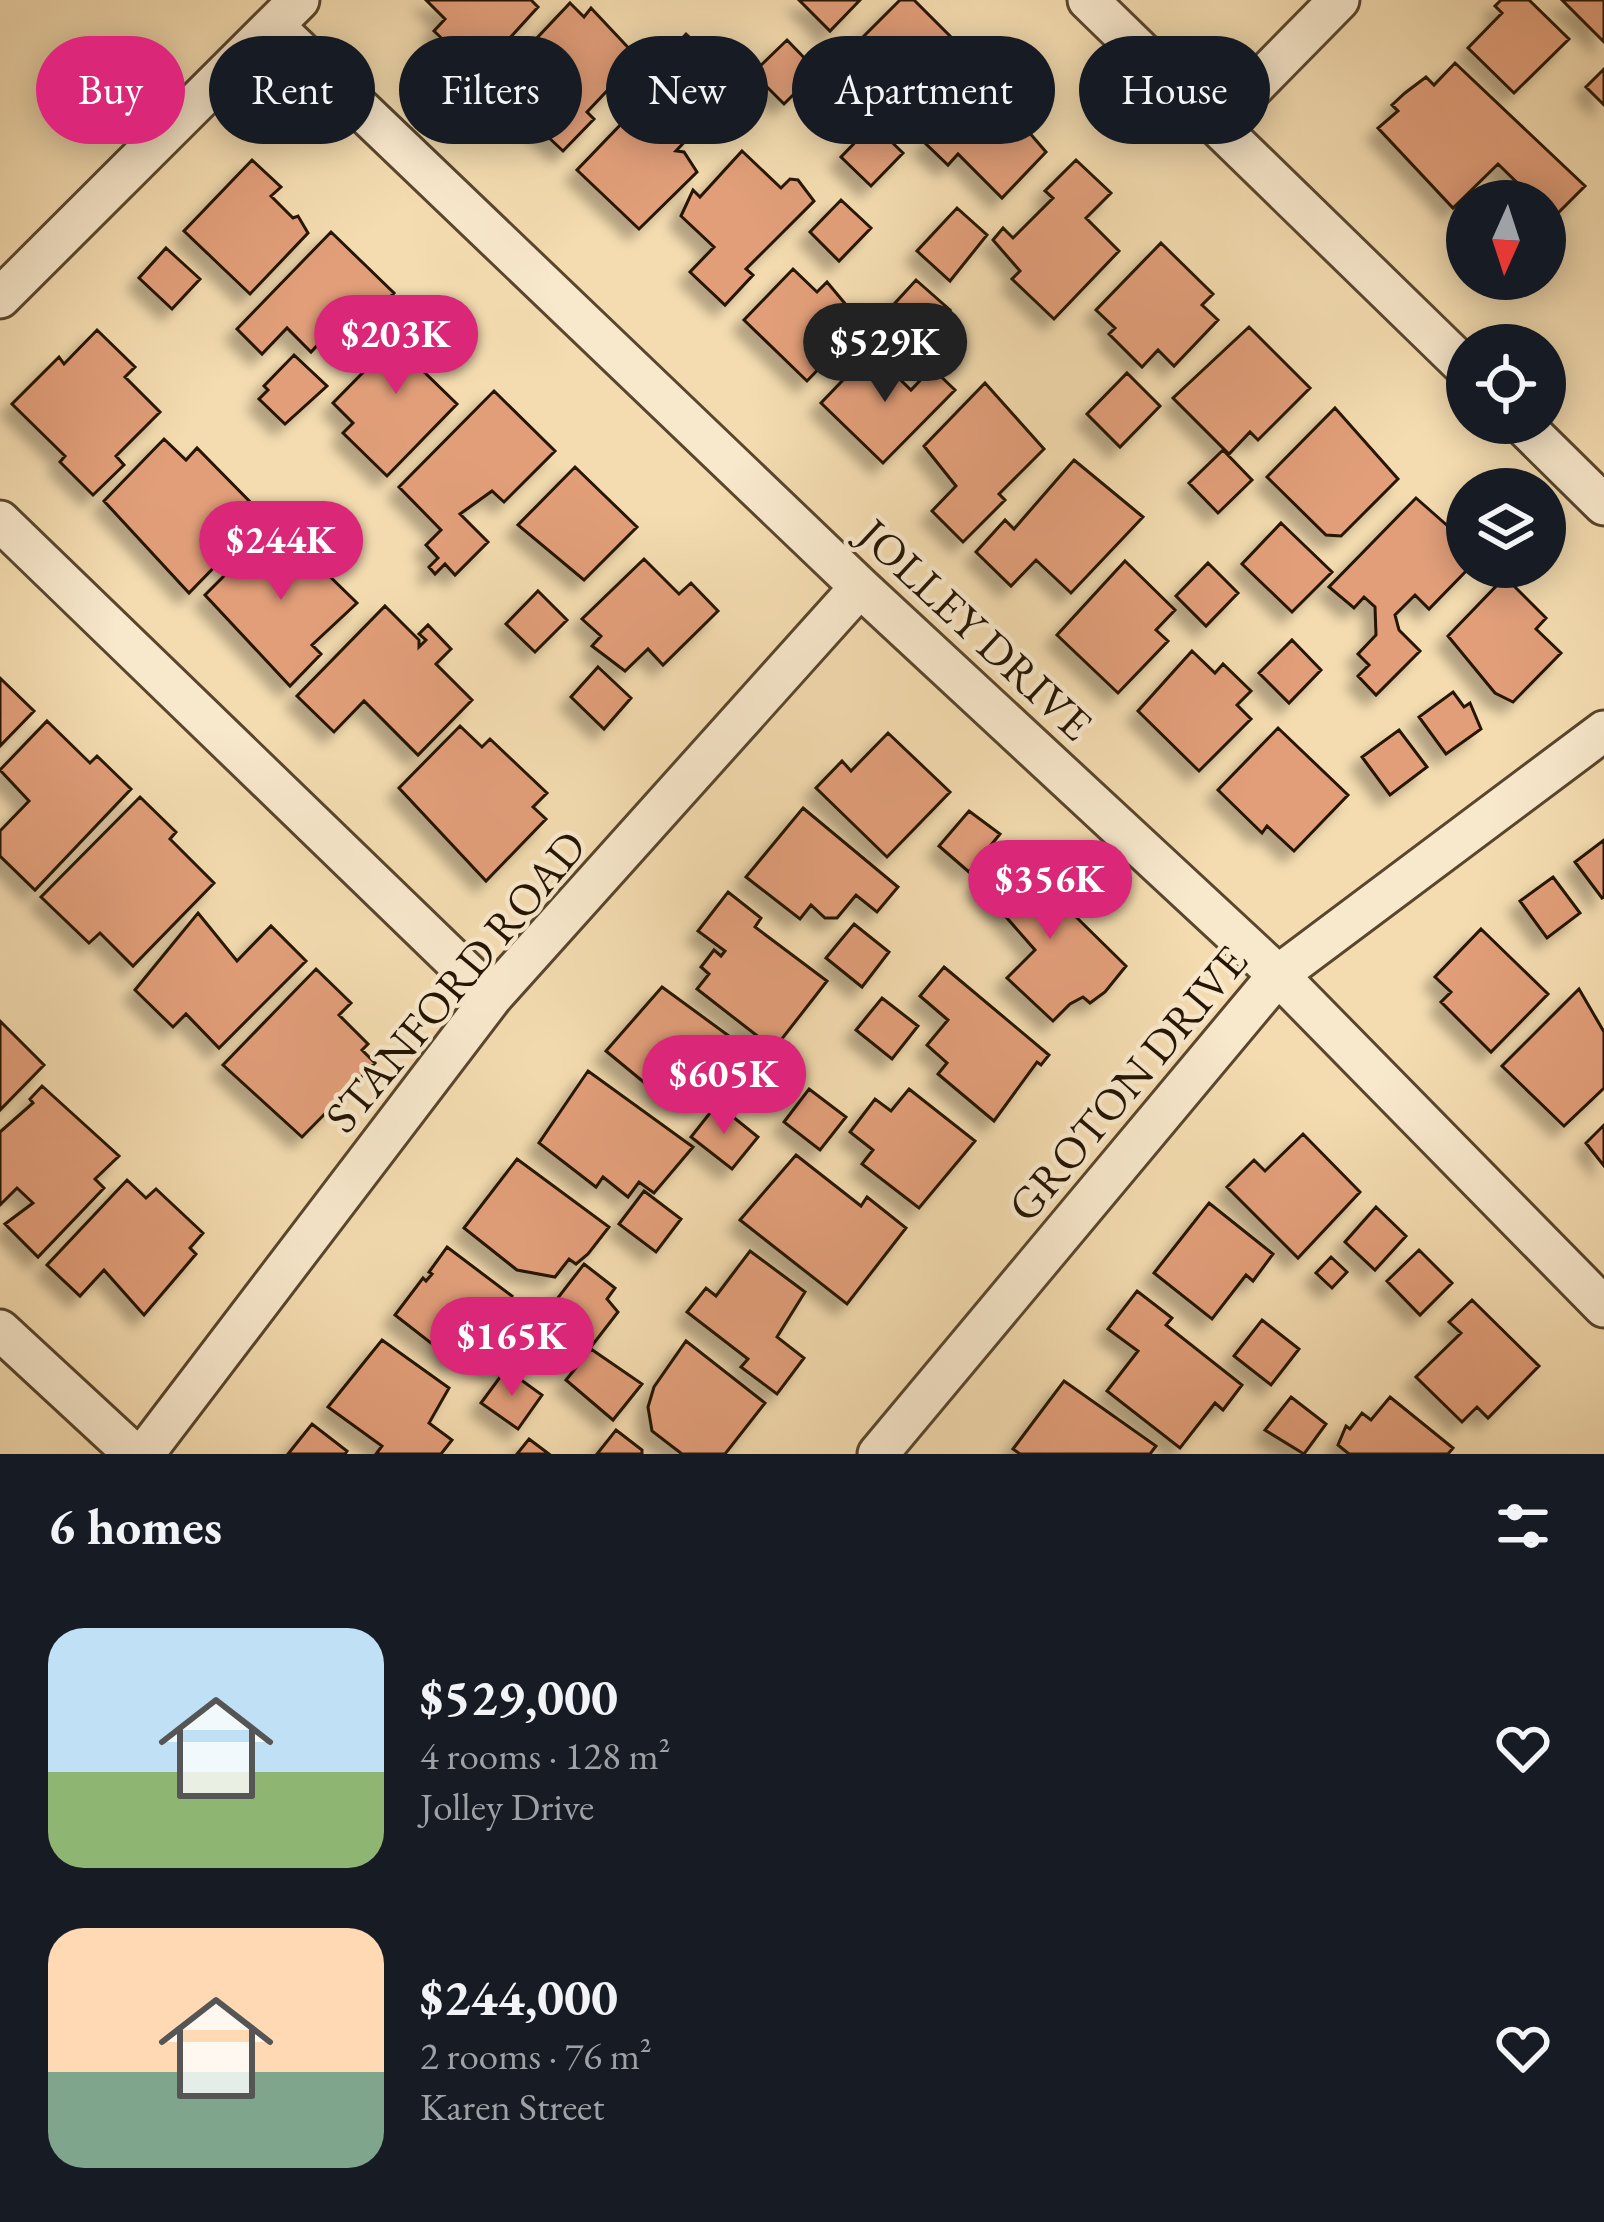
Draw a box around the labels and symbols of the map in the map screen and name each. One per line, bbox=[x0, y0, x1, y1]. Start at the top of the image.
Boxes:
north arrow bbox=[1446, 180, 1566, 300]
pin: $203K bbox=[312, 295, 480, 397]
pin: $529K bbox=[801, 303, 969, 405]
pin: $244K bbox=[197, 501, 365, 603]
street label: JOLLEY DRIVE bbox=[844, 503, 1105, 752]
street label: STANFORD ROAD bbox=[312, 818, 598, 1144]
pin: $356K bbox=[966, 840, 1134, 942]
street label: GROTON DRIVE bbox=[994, 933, 1260, 1233]
pin: $605K bbox=[640, 1035, 808, 1137]
pin: $165K bbox=[428, 1297, 596, 1399]

